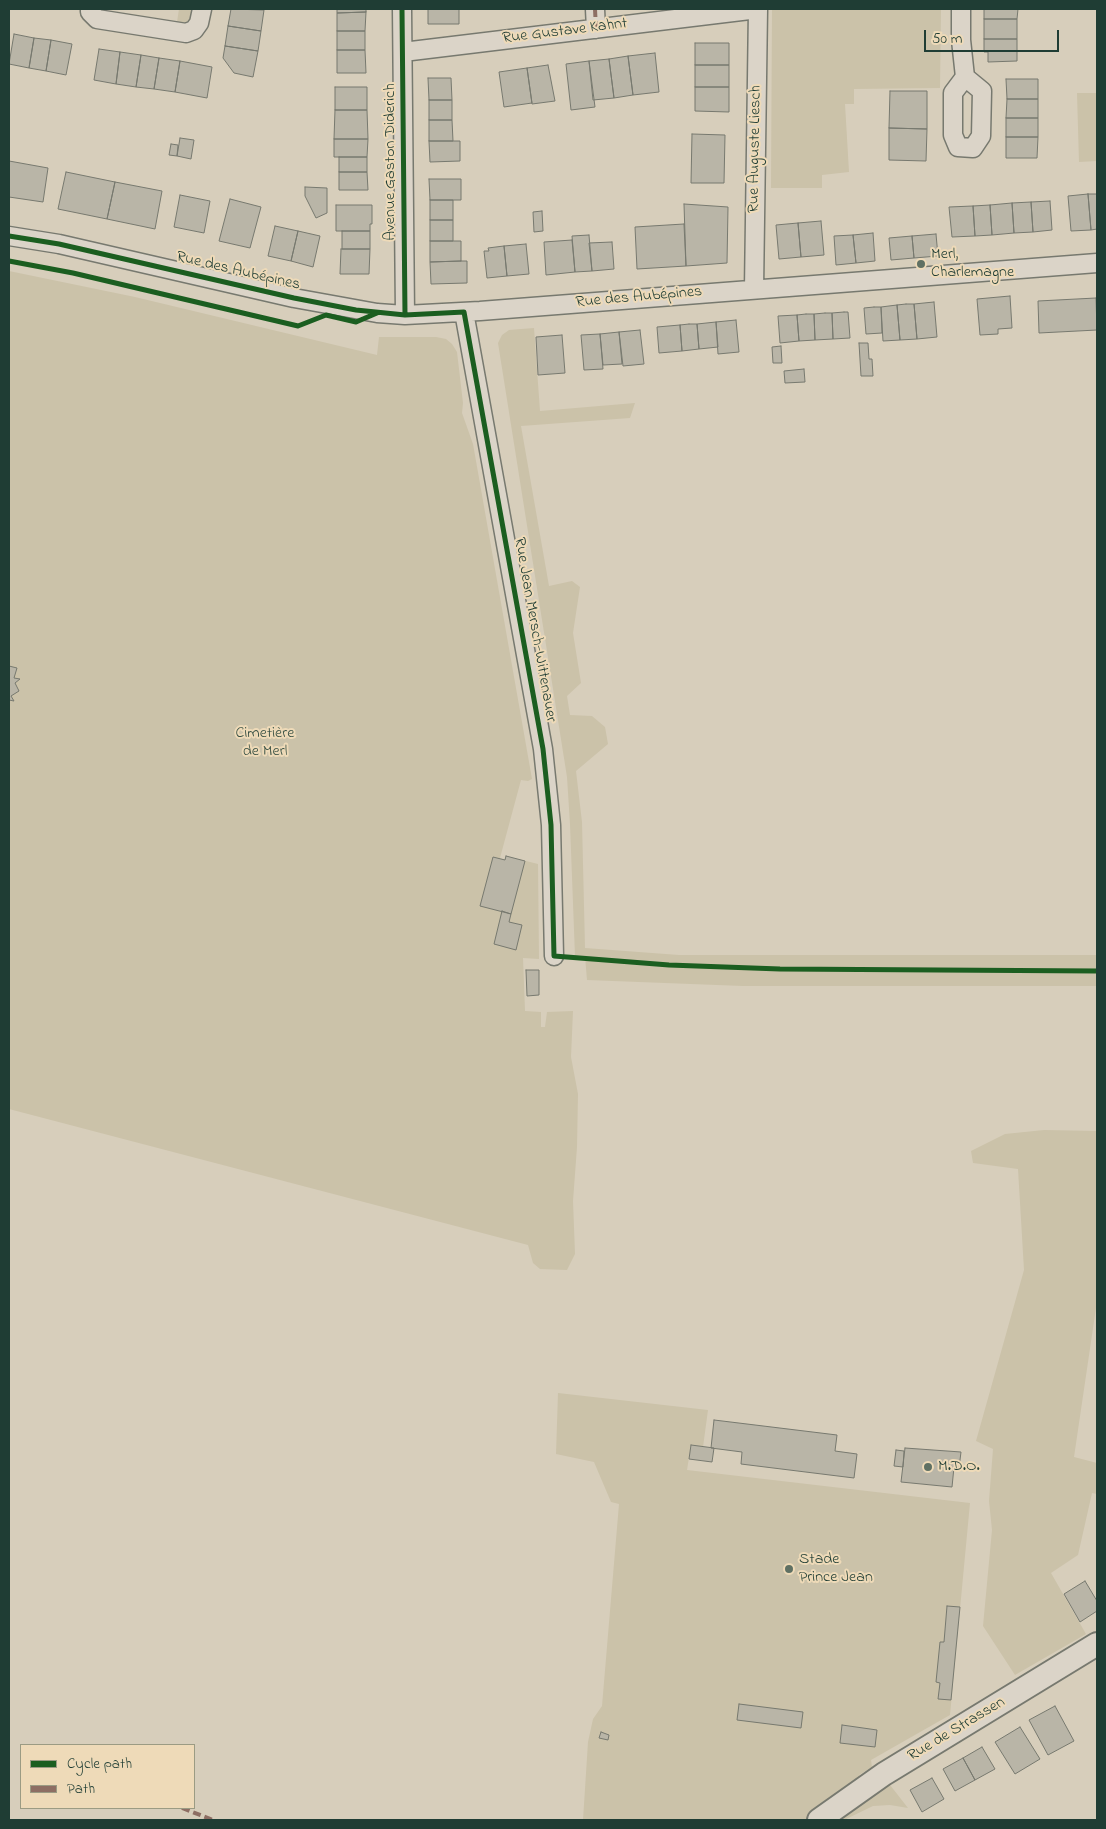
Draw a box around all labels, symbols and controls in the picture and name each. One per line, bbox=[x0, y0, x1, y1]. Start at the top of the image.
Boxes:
street label: Rue Gustave Kahnt bbox=[502, 15, 628, 49]
scale bar bbox=[926, 20, 1061, 52]
text: 50 m bbox=[932, 28, 962, 50]
street label: Avenue Gaston Diderich bbox=[381, 83, 401, 241]
street label: Rue Auguste Liesch bbox=[745, 85, 767, 213]
place label: Merl, Charlemagne bbox=[931, 245, 1014, 283]
street label: Rue des Aubépines bbox=[174, 248, 302, 296]
marker: Merl, Charlemagne bbox=[915, 258, 927, 270]
street label: Rue des Aubépines bbox=[575, 283, 703, 313]
street label: Rue Jean Mersch-Wittenauer bbox=[508, 536, 560, 724]
park label: Cimetière de Merl bbox=[236, 724, 294, 762]
place label: M.D.O. bbox=[938, 1457, 980, 1477]
marker: M.D.O. bbox=[922, 1461, 934, 1473]
place label: Stade Prince Jean bbox=[799, 1550, 873, 1588]
marker: Stade Prince Jean bbox=[783, 1563, 795, 1575]
street label: Rue de Strassen bbox=[905, 1693, 1009, 1767]
legend bbox=[20, 1744, 195, 1809]
text: Cycle path bbox=[67, 1753, 132, 1775]
text: Path bbox=[67, 1778, 95, 1800]

